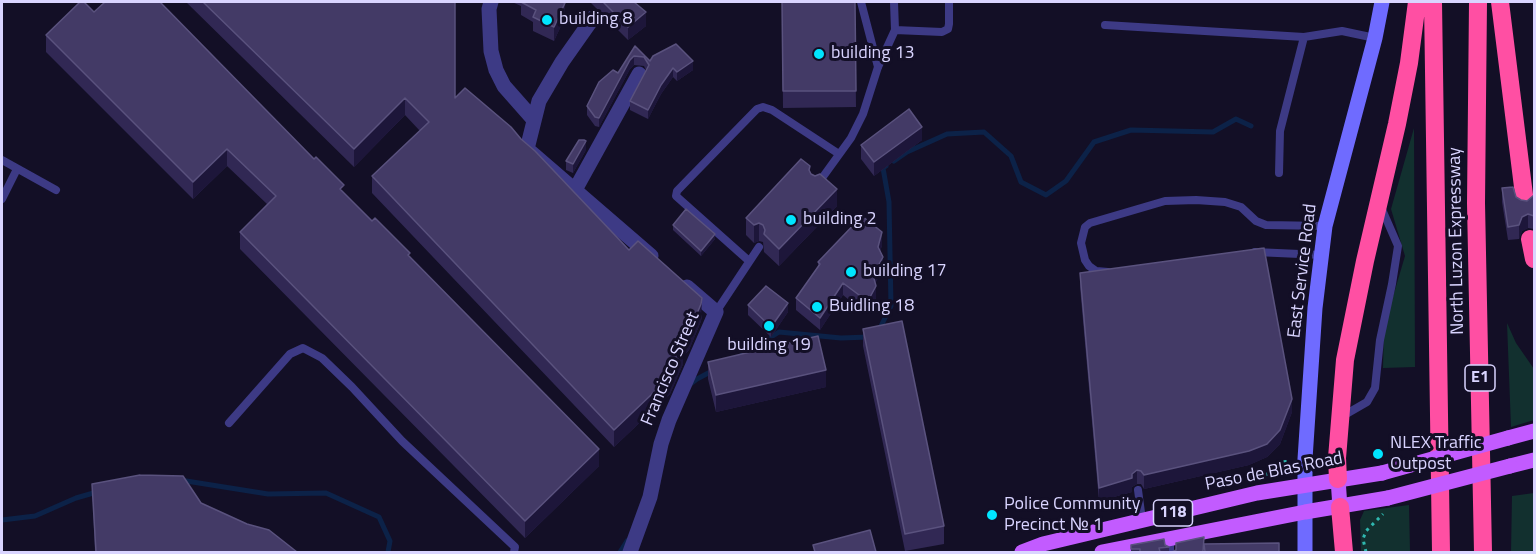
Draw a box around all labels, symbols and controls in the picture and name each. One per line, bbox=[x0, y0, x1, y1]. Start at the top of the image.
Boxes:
place label: building 8 bbox=[559, 9, 633, 31]
marker: building 8 bbox=[540, 13, 554, 27]
place label: building 13 bbox=[831, 43, 915, 65]
marker: building 13 bbox=[812, 47, 826, 61]
street label: North Luzon Expressway bbox=[1445, 147, 1469, 335]
street label: East Service Road bbox=[1284, 203, 1322, 339]
place label: building 2 bbox=[803, 209, 877, 231]
marker: building 2 bbox=[784, 213, 798, 227]
place label: building 17 bbox=[863, 261, 947, 283]
marker: building 17 bbox=[844, 265, 858, 279]
place label: Buidling 18 bbox=[829, 296, 914, 318]
marker: Buidling 18 bbox=[810, 300, 824, 314]
street label: Francisco Street bbox=[637, 309, 705, 429]
marker: building 19 bbox=[762, 319, 776, 333]
place label: building 19 bbox=[727, 335, 811, 357]
road number: E1 bbox=[1465, 365, 1495, 391]
place label: NLEX Traffic Outpost bbox=[1390, 433, 1482, 476]
marker: NLEX Traffic Outpost bbox=[1371, 447, 1385, 461]
street label: Paso de Blas Road bbox=[1203, 448, 1345, 496]
place label: Police Community Precinct № 1 bbox=[1004, 494, 1140, 536]
road number: 118 bbox=[1154, 500, 1192, 526]
marker: Police Community Precinct № 1 bbox=[985, 508, 999, 522]

